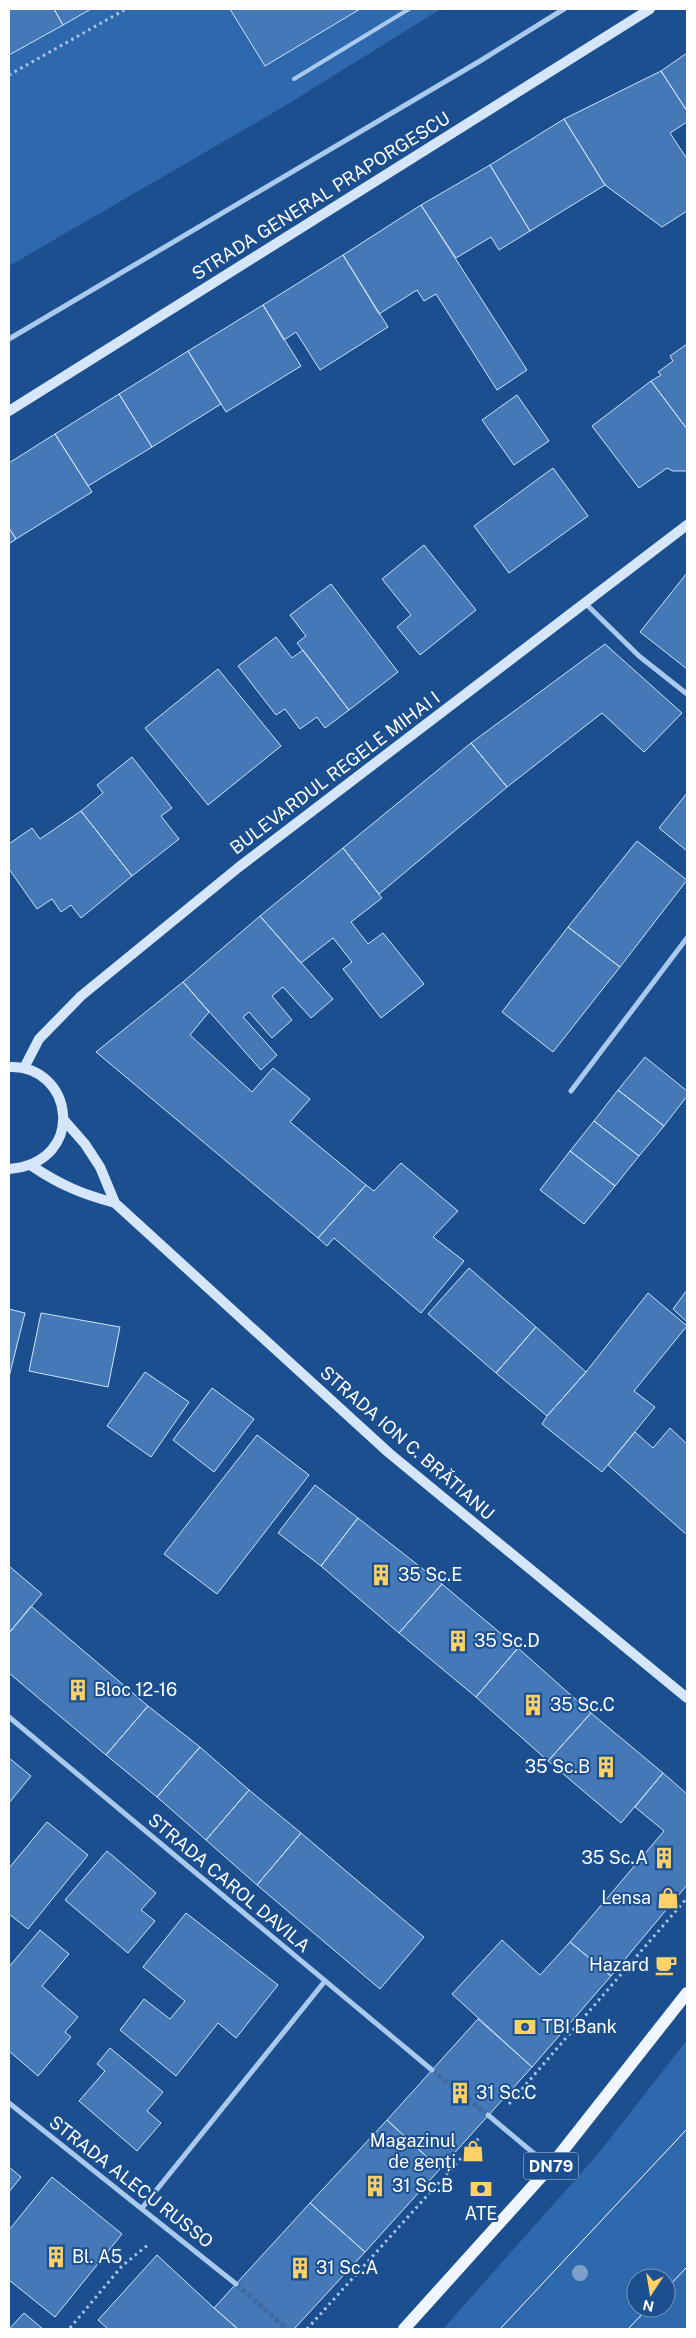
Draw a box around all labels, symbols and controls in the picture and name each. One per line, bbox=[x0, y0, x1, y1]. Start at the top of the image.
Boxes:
street label: STRADA GENERAL PRAPORGESCU bbox=[188, 107, 454, 284]
street label: BULEVARDUL REGELE MIHAI I bbox=[226, 687, 444, 858]
street label: STRADA ION C. BRĂTIANU bbox=[316, 1361, 499, 1524]
building icon: 35 Sc.E bbox=[368, 1562, 394, 1588]
place label: 35 Sc.E bbox=[398, 1564, 462, 1585]
building icon: 35 Sc.D bbox=[445, 1628, 471, 1654]
place label: 35 Sc.D bbox=[474, 1630, 540, 1651]
building icon: Bloc 12-16 bbox=[65, 1677, 91, 1703]
place label: Bloc 12-16 bbox=[94, 1679, 177, 1700]
building icon: 35 Sc.C bbox=[520, 1692, 546, 1718]
place label: 35 Sc.C bbox=[550, 1694, 615, 1715]
building icon: 35 Sc.B bbox=[593, 1754, 619, 1780]
place label: 35 Sc.B bbox=[525, 1756, 590, 1777]
street label: STRADA CAROL DAVILA bbox=[144, 1809, 315, 1957]
building icon: 35 Sc.A bbox=[651, 1845, 677, 1871]
place label: 35 Sc.A bbox=[581, 1847, 648, 1868]
shop icon: Lensa bbox=[655, 1885, 681, 1911]
place label: Lensa bbox=[601, 1887, 651, 1908]
cafe icon: Hazard bbox=[653, 1952, 679, 1978]
place label: Hazard bbox=[589, 1954, 649, 1975]
bank icon: TBI Bank bbox=[512, 2014, 538, 2040]
place label: TBI Bank bbox=[542, 2016, 617, 2037]
building icon: 31 Sc.C bbox=[447, 2080, 473, 2106]
place label: 31 Sc.C bbox=[476, 2082, 537, 2103]
street label: STRADA ALECU RUSSO bbox=[45, 2111, 217, 2252]
place label: Magazinul de genți bbox=[370, 2130, 456, 2172]
shop icon: Magazinul de genți bbox=[460, 2138, 486, 2164]
road number: DN79 bbox=[524, 2152, 578, 2180]
building icon: 31 Sc.B bbox=[362, 2173, 388, 2199]
place label: 31 Sc.B bbox=[392, 2175, 453, 2196]
bank icon: ATE bbox=[468, 2176, 494, 2202]
place label: ATE bbox=[464, 2203, 498, 2224]
building icon: Bl. A5 bbox=[43, 2244, 69, 2270]
place label: Bl. A5 bbox=[72, 2246, 122, 2267]
building icon: 31 Sc.A bbox=[287, 2255, 313, 2281]
place label: 31 Sc.A bbox=[316, 2257, 379, 2278]
north arrow bbox=[626, 2268, 676, 2318]
text: N bbox=[641, 2297, 655, 2315]

